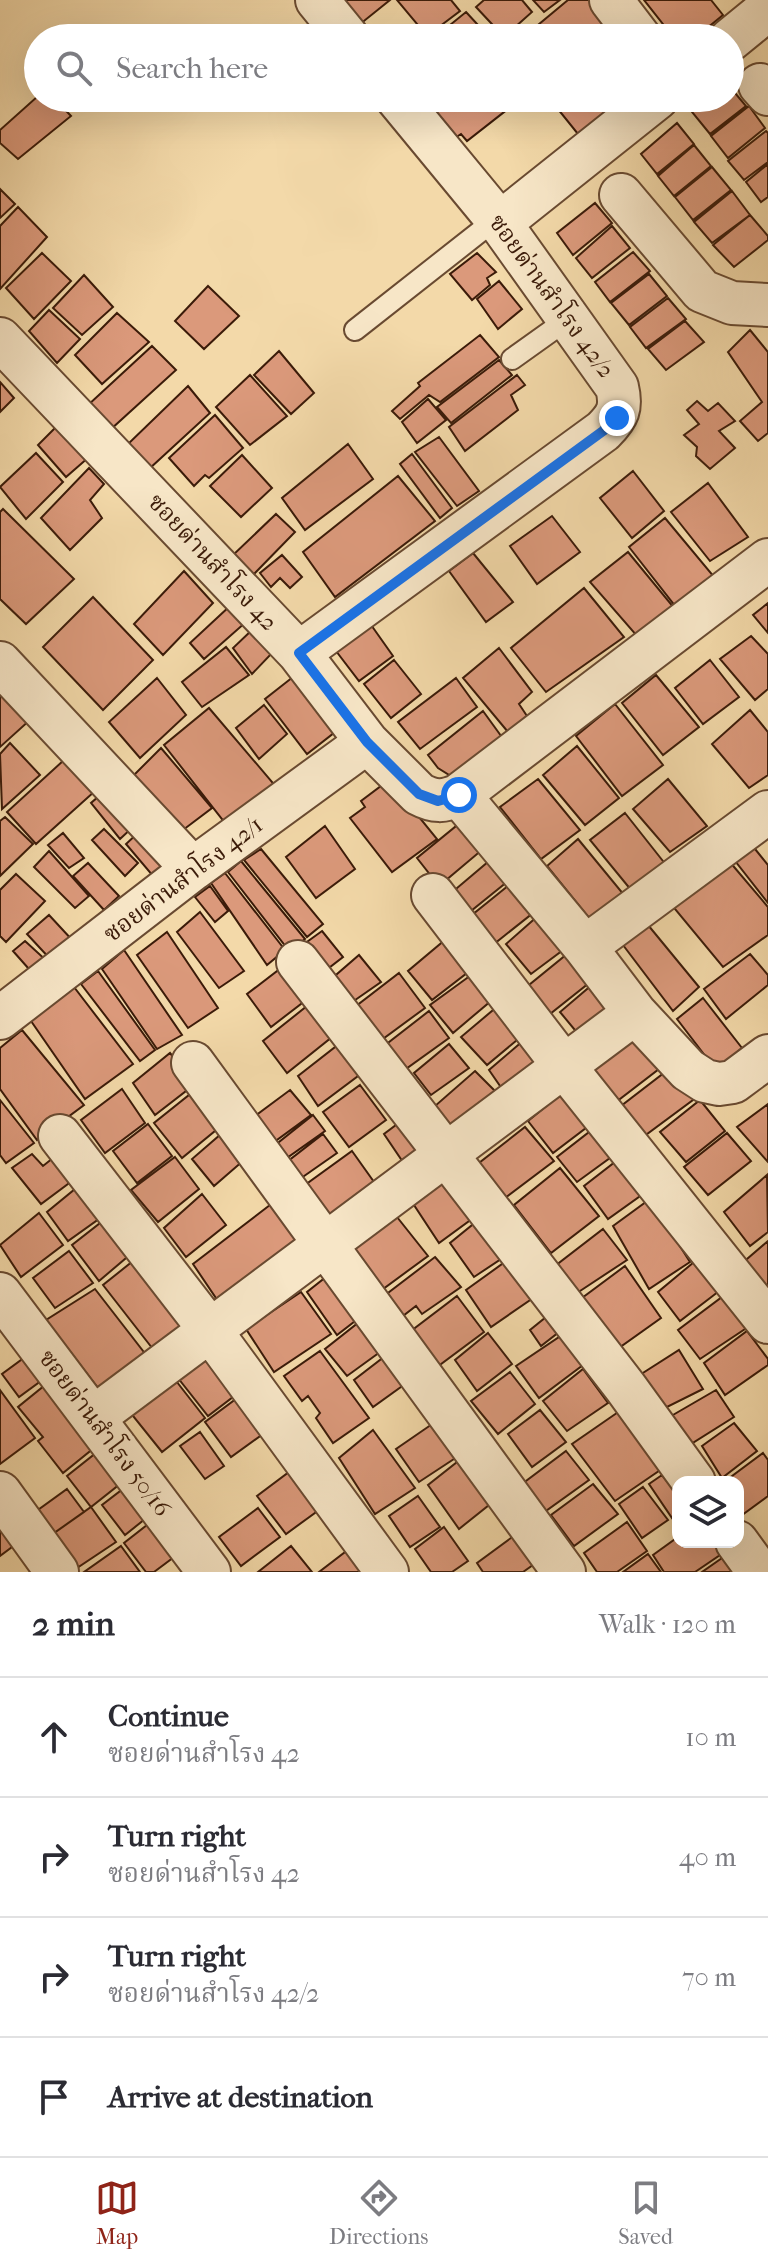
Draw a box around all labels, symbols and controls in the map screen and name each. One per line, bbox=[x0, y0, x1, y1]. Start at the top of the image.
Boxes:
search box bbox=[24, 24, 744, 112]
icon: search bbox=[52, 46, 96, 90]
text: Search here bbox=[116, 51, 268, 86]
street label: ซอยด่านสำโรง 42/2 bbox=[483, 206, 624, 383]
route end bbox=[599, 400, 635, 436]
street label: ซอยด่านสำโรง 42 bbox=[142, 485, 287, 636]
route start bbox=[441, 777, 477, 813]
street label: ซอยด่านสำโรง 42/1 bbox=[96, 807, 268, 948]
street label: ซอยด่านสำโรง 50/16 bbox=[33, 1342, 181, 1523]
map controls bbox=[672, 1476, 744, 1548]
button: layers bbox=[672, 1476, 744, 1548]
text: 2 min bbox=[32, 1604, 115, 1644]
text: Walk · 120 m bbox=[599, 1609, 736, 1640]
text: Continue bbox=[108, 1699, 229, 1734]
icon: ahead bbox=[32, 1715, 76, 1759]
text: 10 m bbox=[685, 1722, 736, 1753]
text: ซอยด่านสำโรง 42 bbox=[108, 1738, 300, 1769]
text: Turn right bbox=[108, 1819, 246, 1854]
icon: right bbox=[32, 1835, 76, 1879]
text: 40 m bbox=[679, 1842, 736, 1873]
text: ซอยด่านสำโรง 42 bbox=[108, 1858, 300, 1889]
text: Turn right bbox=[108, 1939, 246, 1974]
icon: right bbox=[32, 1955, 76, 1999]
text: 70 m bbox=[682, 1962, 736, 1993]
text: ซอยด่านสำโรง 42/2 bbox=[108, 1978, 319, 2009]
icon: arrive bbox=[32, 2075, 76, 2119]
text: Arrive at destination bbox=[108, 2080, 373, 2115]
tab: Map bbox=[95, 2176, 139, 2250]
tab: Directions bbox=[329, 2176, 428, 2250]
tab: Saved bbox=[618, 2176, 673, 2250]

